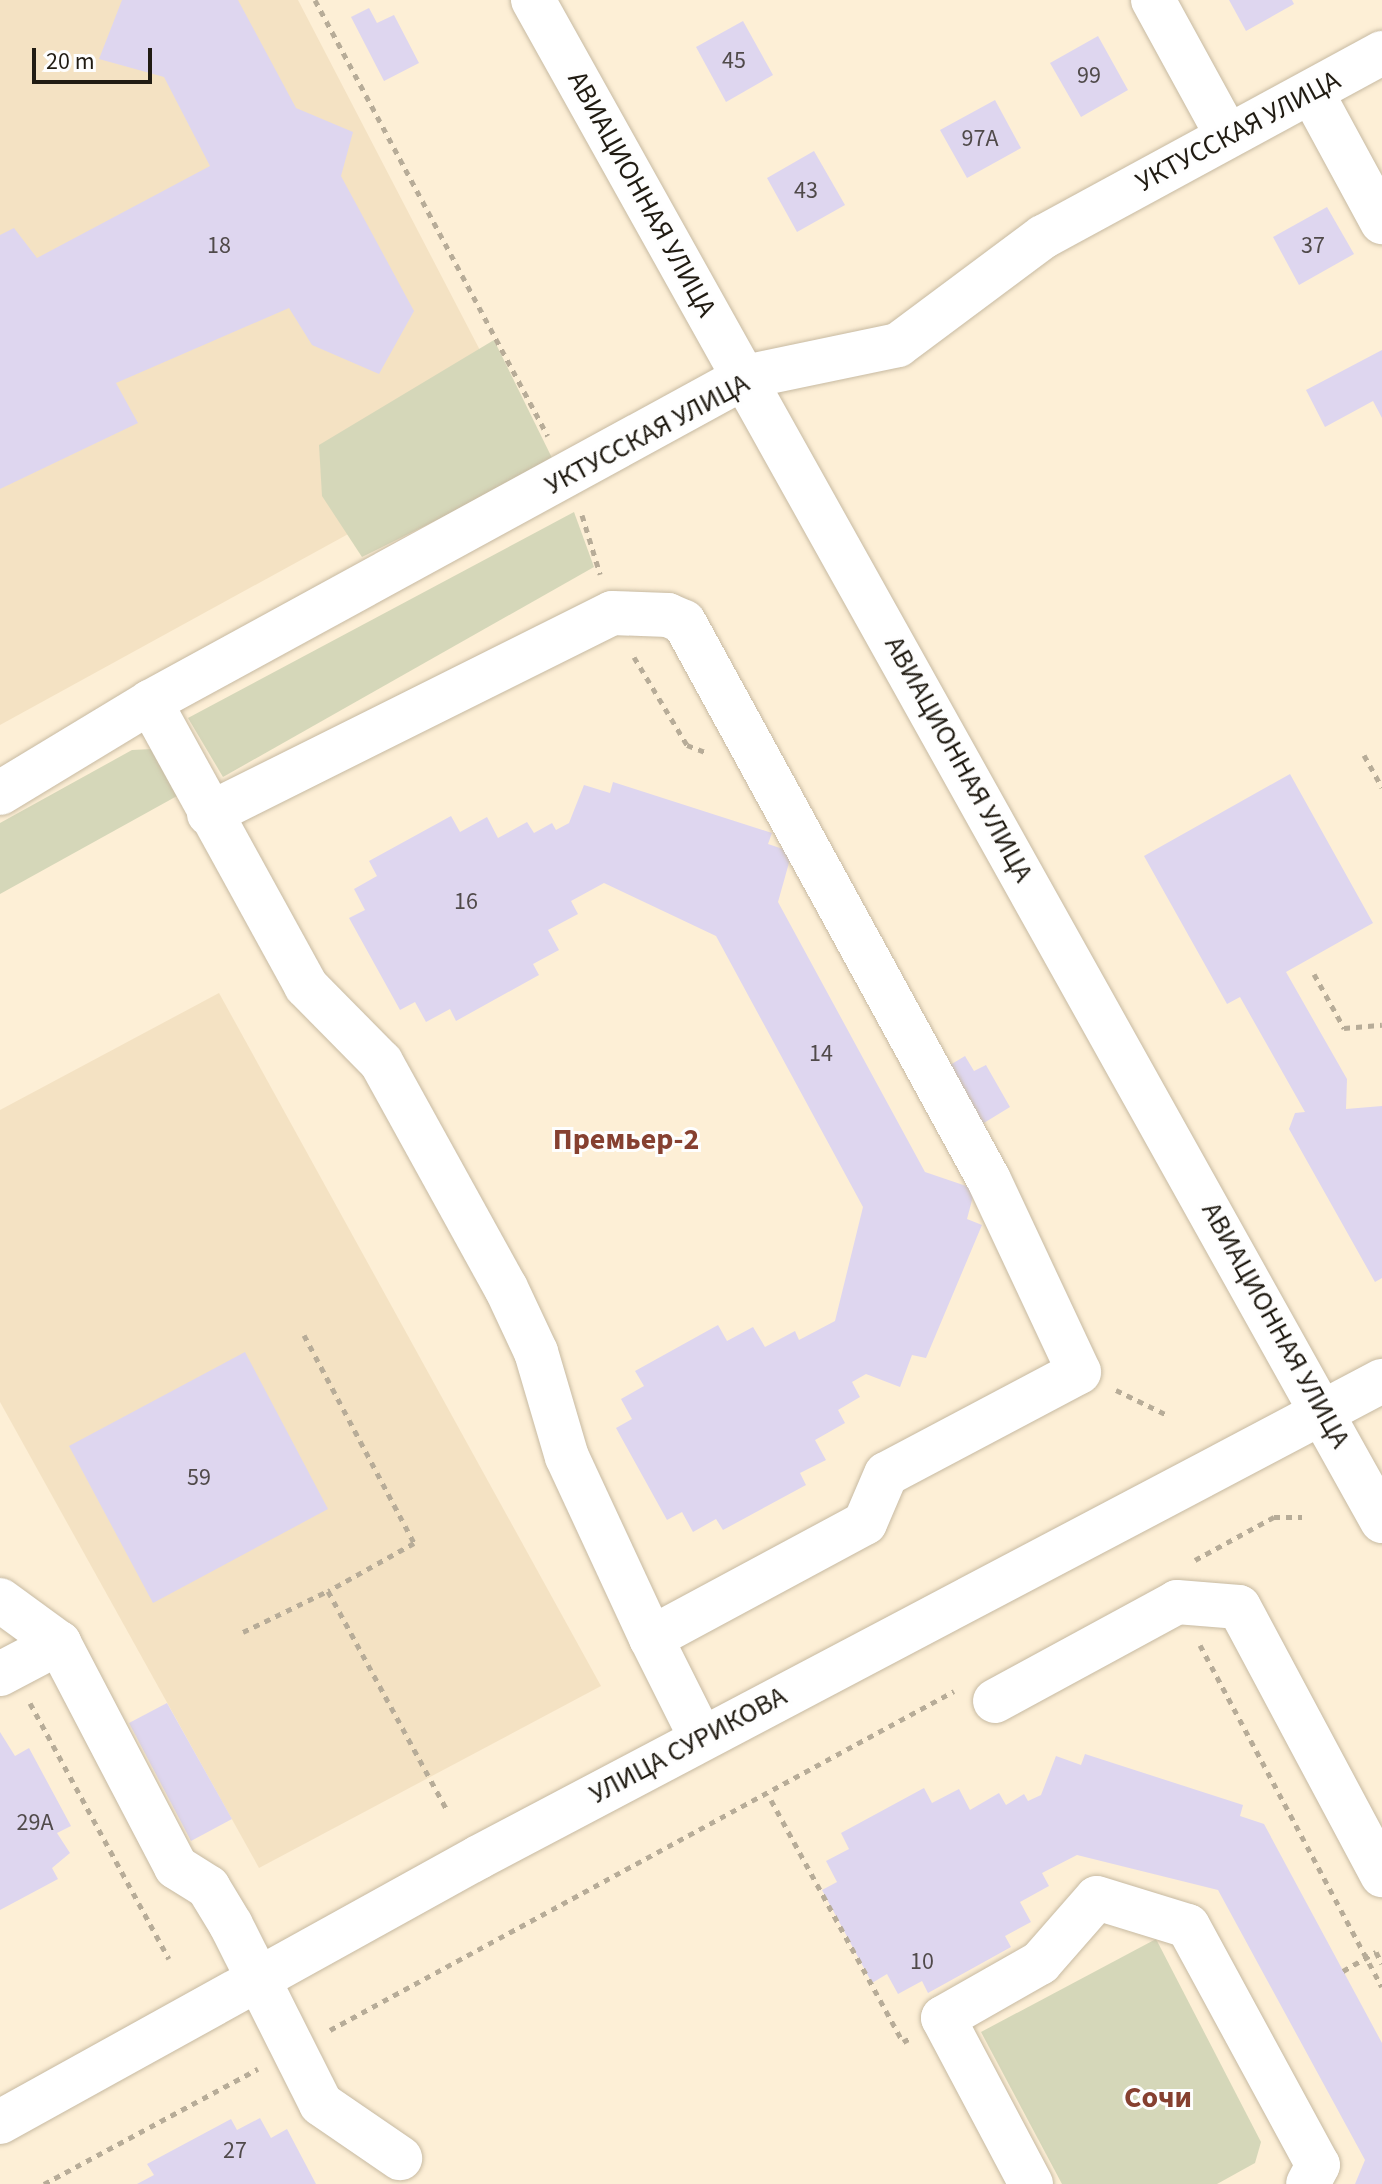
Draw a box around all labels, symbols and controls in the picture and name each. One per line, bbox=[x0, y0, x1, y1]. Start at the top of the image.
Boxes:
scale bar bbox=[36, 32, 156, 82]
text: 20 m bbox=[46, 44, 95, 79]
house number: 45 bbox=[722, 47, 746, 75]
house number: 99 bbox=[1077, 62, 1101, 90]
street label: УКТУССКАЯ УЛИЦА bbox=[1130, 63, 1346, 199]
street label: АВИАЦИОННАЯ УЛИЦА bbox=[560, 65, 724, 323]
house number: 97А bbox=[962, 125, 998, 153]
house number: 43 bbox=[794, 177, 818, 205]
house number: 18 bbox=[207, 232, 231, 260]
house number: 37 bbox=[1301, 232, 1325, 260]
street label: УКТУССКАЯ УЛИЦА bbox=[539, 366, 755, 502]
street label: АВИАЦИОННАЯ УЛИЦА bbox=[877, 630, 1041, 888]
house number: 16 bbox=[454, 888, 478, 916]
house number: 14 bbox=[809, 1040, 833, 1068]
district label: Премьер-2 bbox=[553, 1122, 699, 1158]
street label: АВИАЦИОННАЯ УЛИЦА bbox=[1194, 1196, 1358, 1454]
house number: 59 bbox=[187, 1464, 211, 1492]
street label: УЛИЦА СУРИКОВА bbox=[584, 1679, 792, 1811]
house number: 29А bbox=[17, 1809, 53, 1837]
house number: 10 bbox=[910, 1948, 934, 1976]
district label: Сочи bbox=[1124, 2080, 1192, 2116]
house number: 27 bbox=[223, 2137, 247, 2165]

